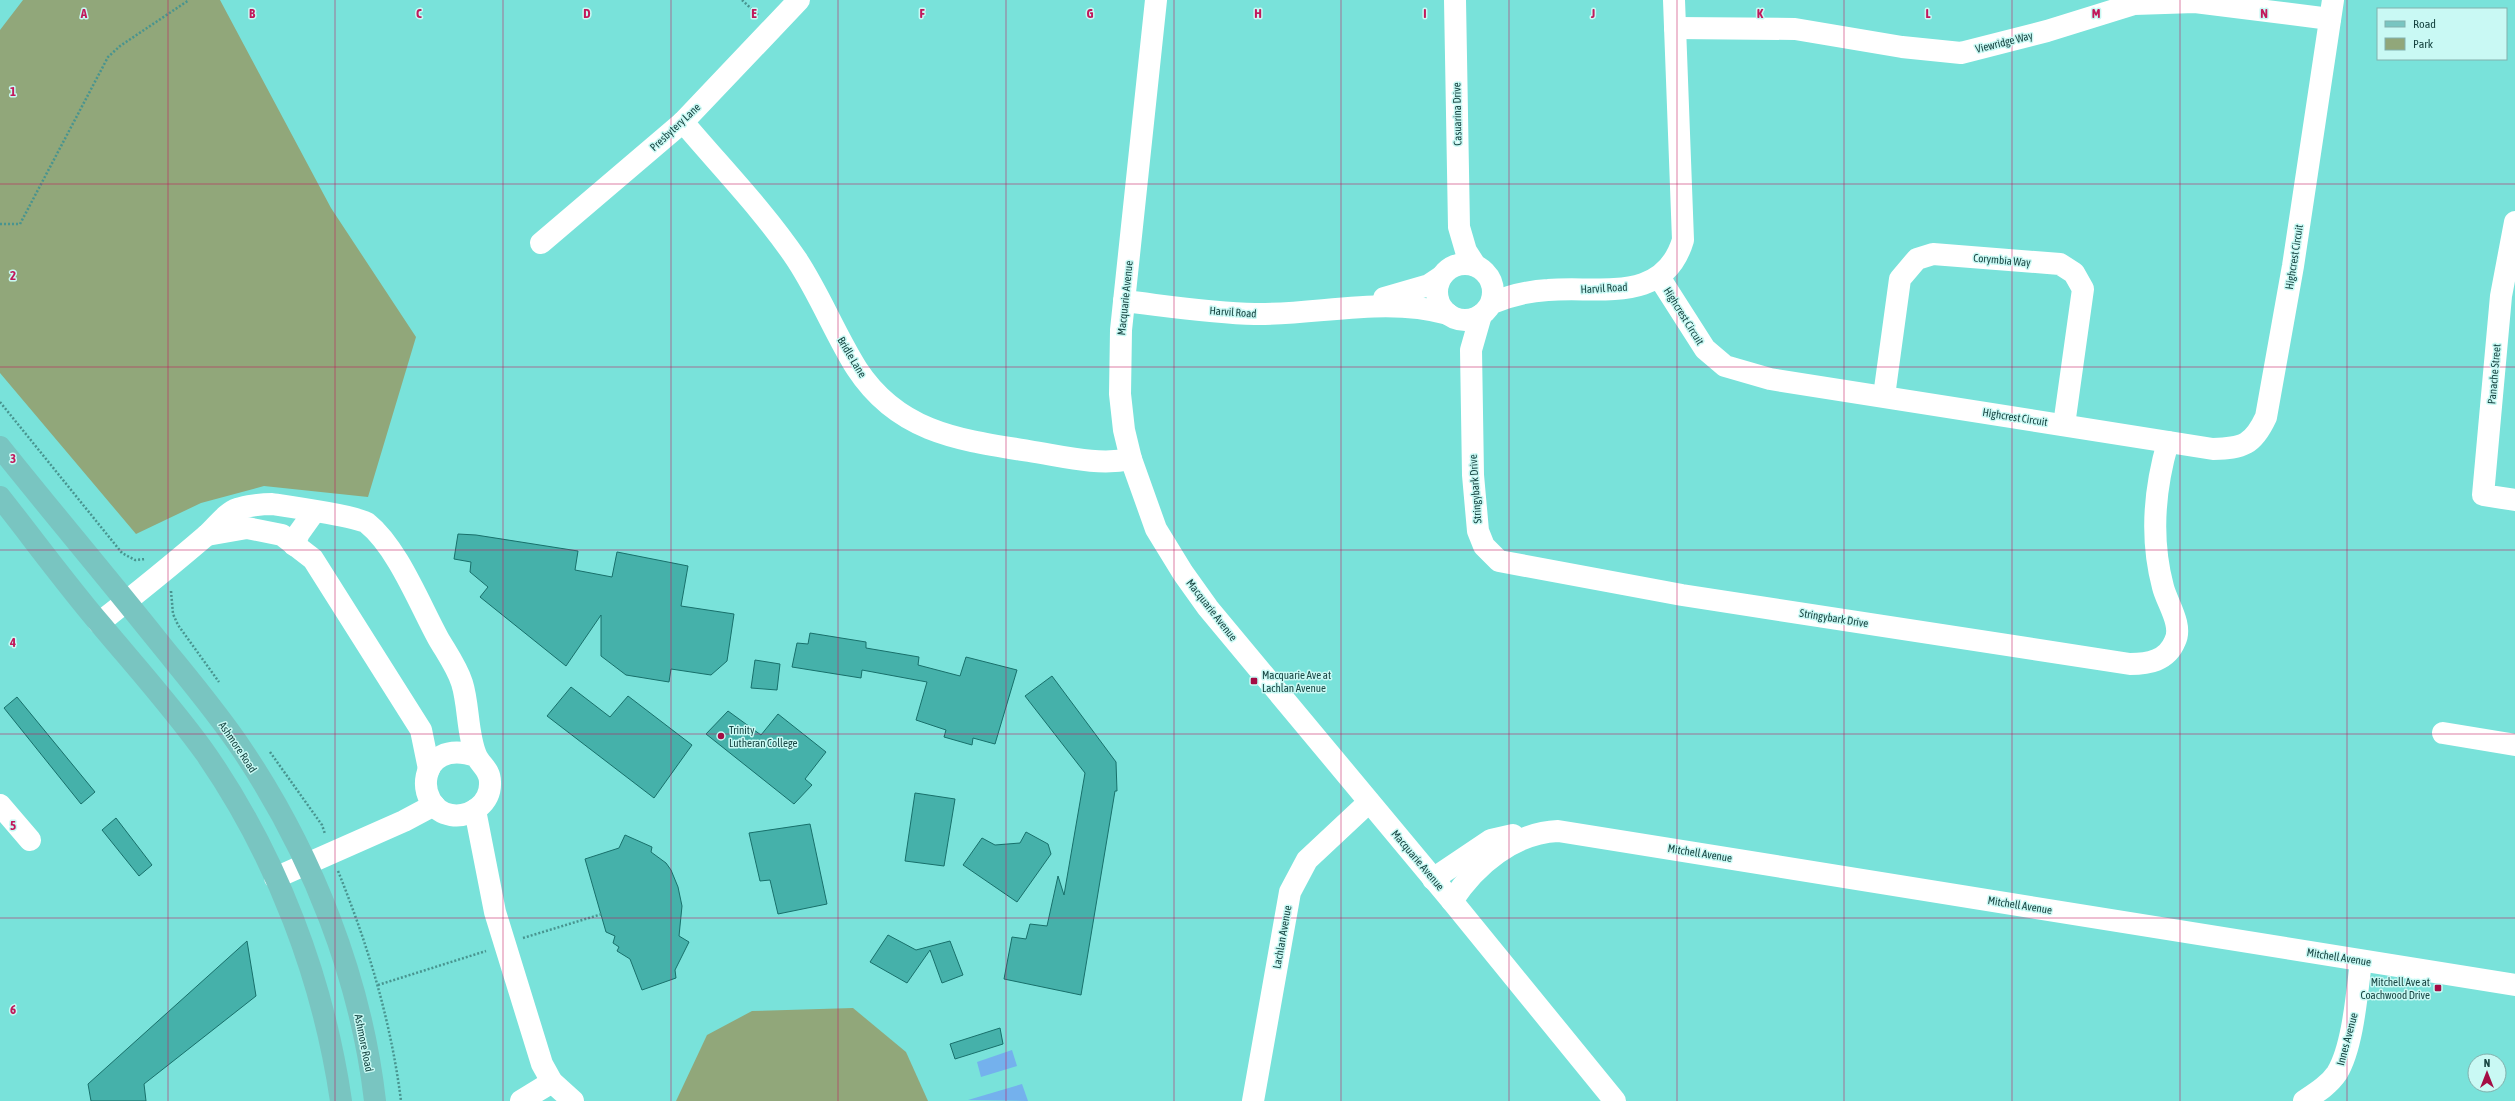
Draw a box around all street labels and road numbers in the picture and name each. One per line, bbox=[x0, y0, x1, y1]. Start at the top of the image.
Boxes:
street label: Viewridge Way bbox=[1974, 29, 2034, 55]
street label: Casuarina Drive bbox=[1450, 82, 1464, 146]
street label: Presbytery Lane bbox=[647, 101, 703, 153]
street label: Highcrest Circuit bbox=[2283, 224, 2305, 290]
street label: Corymbia Way bbox=[1973, 252, 2032, 269]
street label: Macquarie Avenue bbox=[1115, 260, 1135, 336]
street label: Harvil Road bbox=[1580, 281, 1628, 295]
street label: Highcrest Circuit bbox=[1662, 285, 1706, 347]
street label: Harvil Road bbox=[1209, 304, 1257, 320]
street label: Bridle Lane bbox=[835, 335, 869, 379]
street label: Panache Street bbox=[2485, 343, 2503, 405]
street label: Highcrest Circuit bbox=[1982, 406, 2048, 428]
street label: Stringybark Drive bbox=[1467, 454, 1483, 524]
street label: Macquarie Avenue bbox=[1184, 577, 1240, 643]
street label: Stringybark Drive bbox=[1799, 607, 1869, 629]
street label: Ashmore Road bbox=[217, 719, 259, 775]
street label: Macquarie Avenue bbox=[1389, 827, 1447, 893]
street label: Mitchell Avenue bbox=[1667, 842, 1733, 864]
street label: Mitchell Avenue bbox=[1987, 894, 2053, 916]
street label: Lachlan Avenue bbox=[1271, 904, 1293, 970]
street label: Mitchell Avenue bbox=[2306, 946, 2372, 968]
street label: Innes Avenue bbox=[2334, 1011, 2360, 1067]
street label: Ashmore Road bbox=[353, 1013, 375, 1073]

